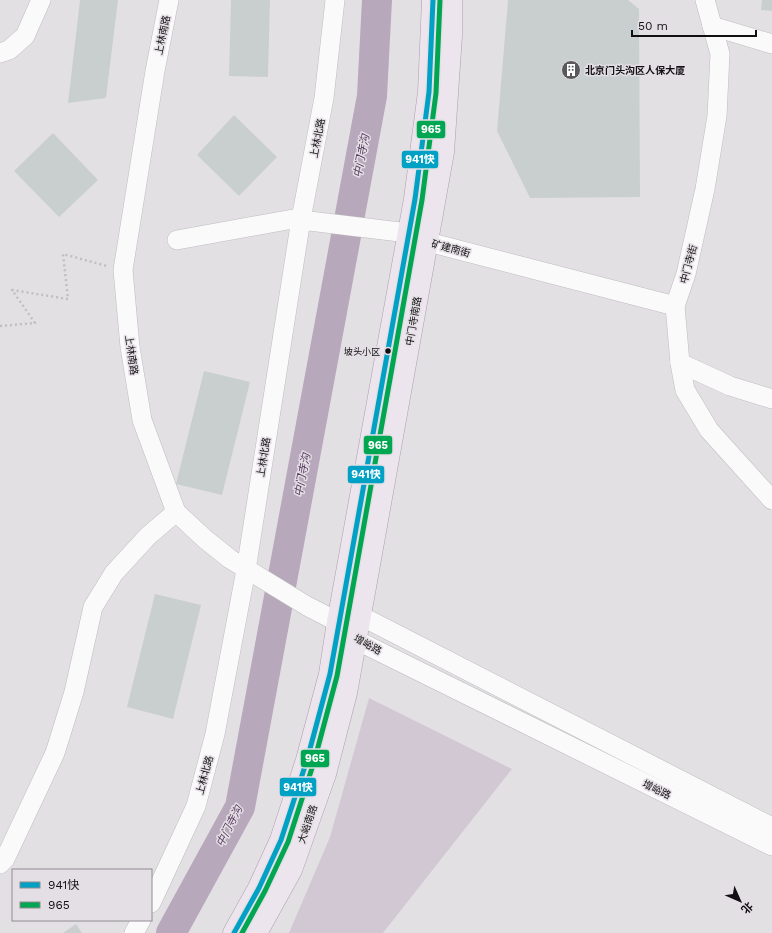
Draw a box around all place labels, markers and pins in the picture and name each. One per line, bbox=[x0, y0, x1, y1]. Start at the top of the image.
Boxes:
building icon: 北京门头沟区人保大厦 bbox=[560, 59, 582, 81]
place label: 北京门头沟区人保大厦 bbox=[585, 65, 685, 76]
marker: 坡头小区 bbox=[383, 346, 393, 356]
place label: 坡头小区 bbox=[344, 347, 380, 357]

